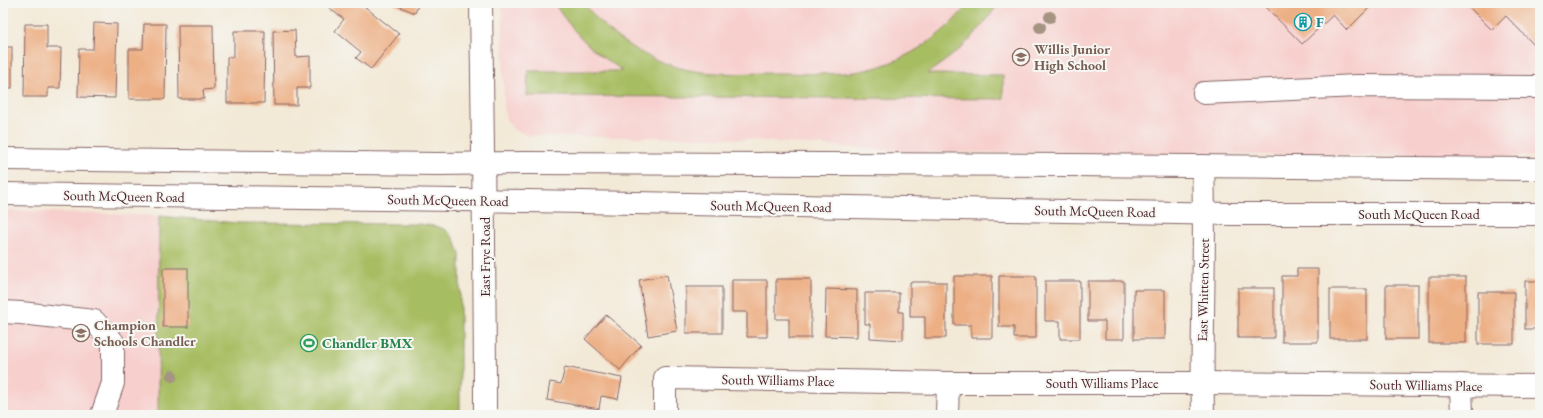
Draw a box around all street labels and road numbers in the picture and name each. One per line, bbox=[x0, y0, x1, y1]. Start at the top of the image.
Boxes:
street label: South McQueen Road bbox=[63, 186, 186, 206]
street label: South McQueen Road bbox=[387, 190, 510, 210]
street label: South McQueen Road bbox=[710, 196, 833, 216]
street label: South McQueen Road bbox=[1034, 201, 1157, 221]
street label: South McQueen Road bbox=[1358, 205, 1481, 223]
street label: East Frye Road bbox=[476, 216, 494, 297]
street label: East Whitten Street bbox=[1193, 237, 1213, 342]
street label: South Williams Place bbox=[721, 370, 835, 390]
street label: South Williams Place bbox=[1046, 374, 1159, 392]
street label: South Williams Place bbox=[1369, 375, 1483, 395]

